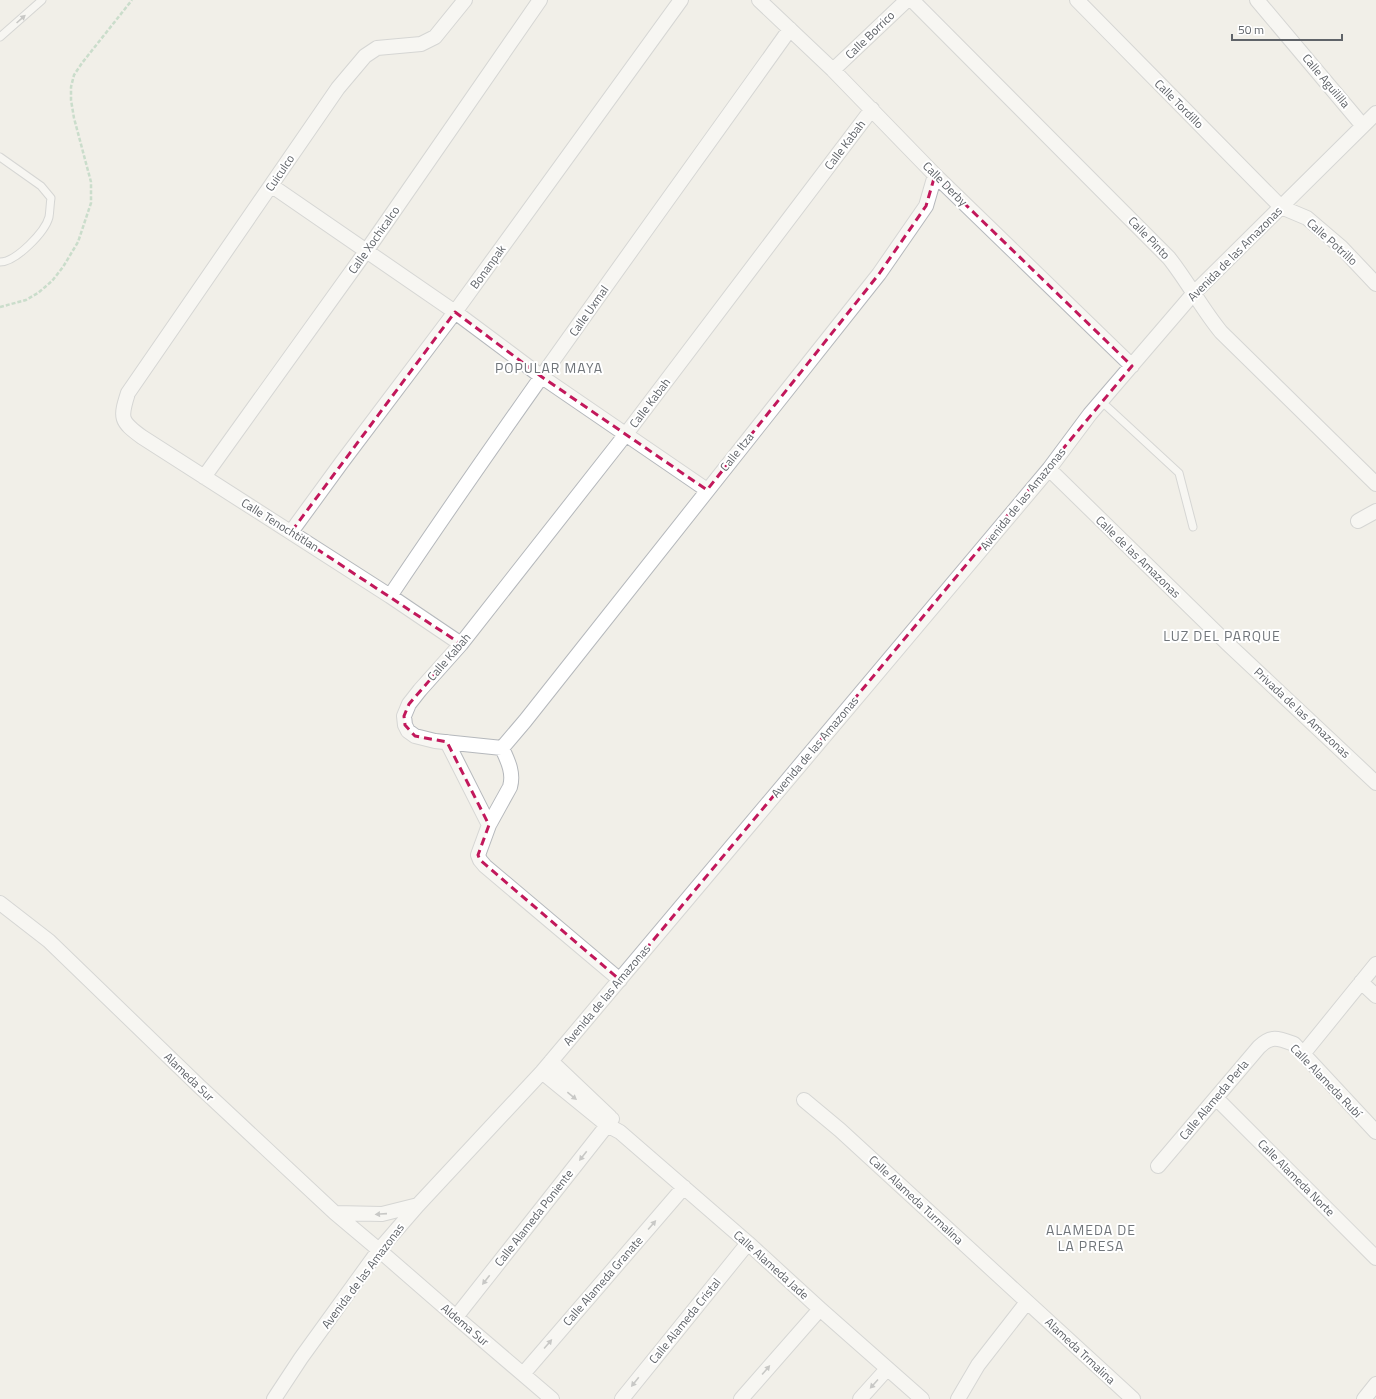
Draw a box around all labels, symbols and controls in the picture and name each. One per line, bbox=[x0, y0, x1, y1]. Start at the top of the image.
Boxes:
street label: Calle Borrico bbox=[840, 6, 899, 63]
one-way arrow bbox=[16, 14, 26, 23]
scale bar bbox=[1232, 16, 1342, 42]
text: 50 m bbox=[1238, 20, 1264, 39]
street label: Calle Aguililla bbox=[1298, 49, 1355, 112]
street label: Calle Tordillo bbox=[1150, 75, 1208, 133]
street label: Calle Kabah bbox=[819, 116, 870, 174]
street label: Cuiculco bbox=[260, 150, 299, 195]
street label: Calle Derby bbox=[919, 157, 972, 211]
street label: Avenida de las Amazonas bbox=[1183, 201, 1287, 306]
street label: Calle Xochicalco bbox=[343, 202, 404, 278]
street label: Calle Pinto bbox=[1124, 212, 1175, 263]
street label: Calle Potrillo bbox=[1303, 213, 1362, 270]
street label: Bonanpak bbox=[465, 240, 510, 293]
street label: Calle Uxmal bbox=[564, 281, 613, 340]
district label: POPULAR MAYA bbox=[495, 357, 603, 378]
street label: Calle Kabah bbox=[624, 374, 675, 432]
street label: Calle Itza bbox=[715, 428, 758, 475]
street label: Avenida de las Amazonas bbox=[975, 443, 1070, 554]
street label: Calle Tenochtitlan bbox=[238, 493, 323, 556]
street label: Calle de las Amazonas bbox=[1092, 511, 1185, 603]
district label: LUZ DEL PARQUE bbox=[1163, 625, 1281, 646]
street label: Calle Kabah bbox=[422, 628, 475, 685]
street label: Privada de las Amazonas bbox=[1250, 663, 1355, 763]
street label: Avenida de las Amazonas bbox=[766, 691, 863, 802]
street label: Avenida de las Amazonas bbox=[558, 939, 655, 1050]
street label: Calle Alameda Rubí bbox=[1286, 1039, 1368, 1123]
street label: Alameda Sur bbox=[160, 1048, 219, 1106]
street label: Calle Alameda Perla bbox=[1174, 1055, 1253, 1144]
one-way arrow bbox=[567, 1092, 578, 1101]
street label: Calle Alameda Norte bbox=[1253, 1135, 1339, 1221]
one-way arrow bbox=[579, 1150, 588, 1161]
street label: Calle Alameda Turmalina bbox=[865, 1151, 968, 1249]
street label: Calle Alameda Poniente bbox=[489, 1165, 578, 1270]
one-way arrow bbox=[375, 1210, 387, 1217]
street label: Avenida de las Amazonas bbox=[317, 1219, 409, 1332]
one-way arrow bbox=[647, 1219, 656, 1230]
district label: ALAMEDA DE LA PRESA bbox=[1046, 1219, 1136, 1256]
street label: Calle Alameda Jade bbox=[729, 1226, 813, 1304]
street label: Calle Alameda Granate bbox=[558, 1231, 647, 1330]
one-way arrow bbox=[481, 1274, 490, 1285]
street label: Calle Alameda Cristal bbox=[644, 1274, 725, 1368]
street label: Aldema Sur bbox=[437, 1299, 494, 1351]
street label: Alameda Trmalina bbox=[1041, 1313, 1120, 1388]
one-way arrow bbox=[544, 1339, 553, 1349]
one-way arrow bbox=[762, 1364, 771, 1375]
one-way arrow bbox=[631, 1377, 640, 1388]
one-way arrow bbox=[869, 1379, 878, 1389]

